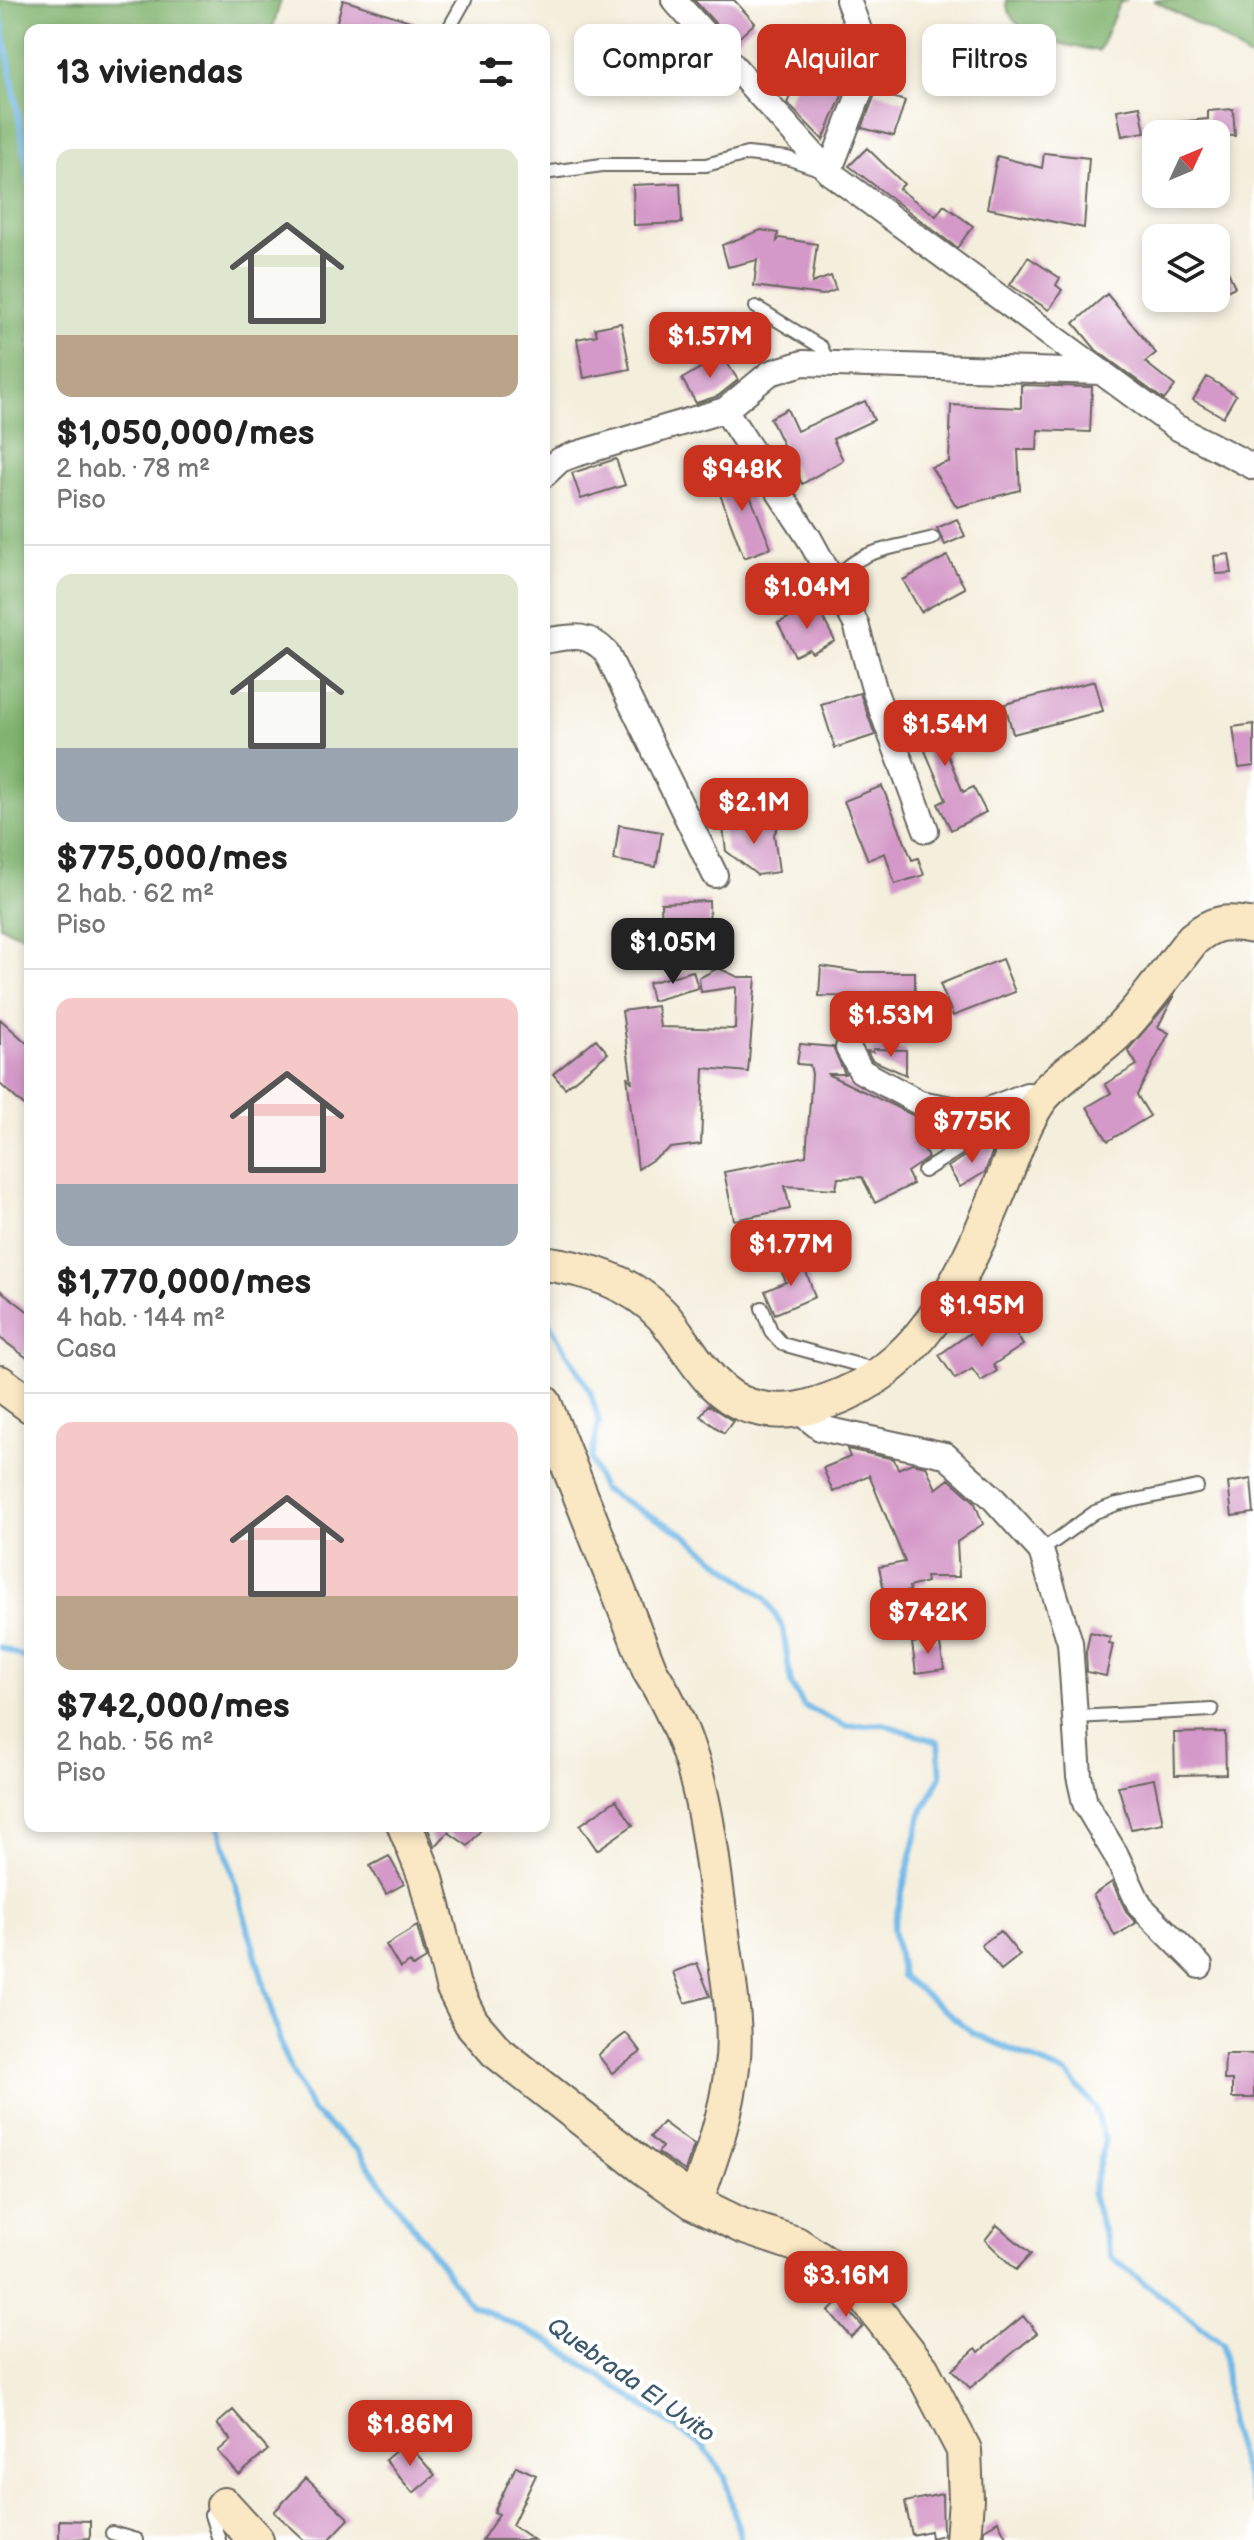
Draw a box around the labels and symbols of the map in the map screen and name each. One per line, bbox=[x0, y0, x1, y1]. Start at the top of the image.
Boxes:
north arrow bbox=[1142, 120, 1230, 208]
pin: $1.57M bbox=[645, 312, 775, 380]
pin: $948K bbox=[686, 445, 798, 513]
pin: $1.04M bbox=[742, 563, 872, 631]
pin: $1.54M bbox=[880, 700, 1010, 768]
pin: $2.1M bbox=[698, 778, 810, 846]
pin: $1.05M bbox=[608, 918, 738, 986]
pin: $1.53M bbox=[826, 991, 956, 1059]
pin: $775K bbox=[916, 1097, 1028, 1165]
pin: $1.77M bbox=[726, 1220, 856, 1288]
pin: $1.95M bbox=[917, 1281, 1047, 1349]
pin: $742K bbox=[872, 1588, 984, 1656]
pin: $3.16M bbox=[781, 2251, 911, 2319]
water label: Quebrada El Uvito bbox=[541, 2311, 721, 2449]
pin: $1.86M bbox=[345, 2400, 475, 2468]

